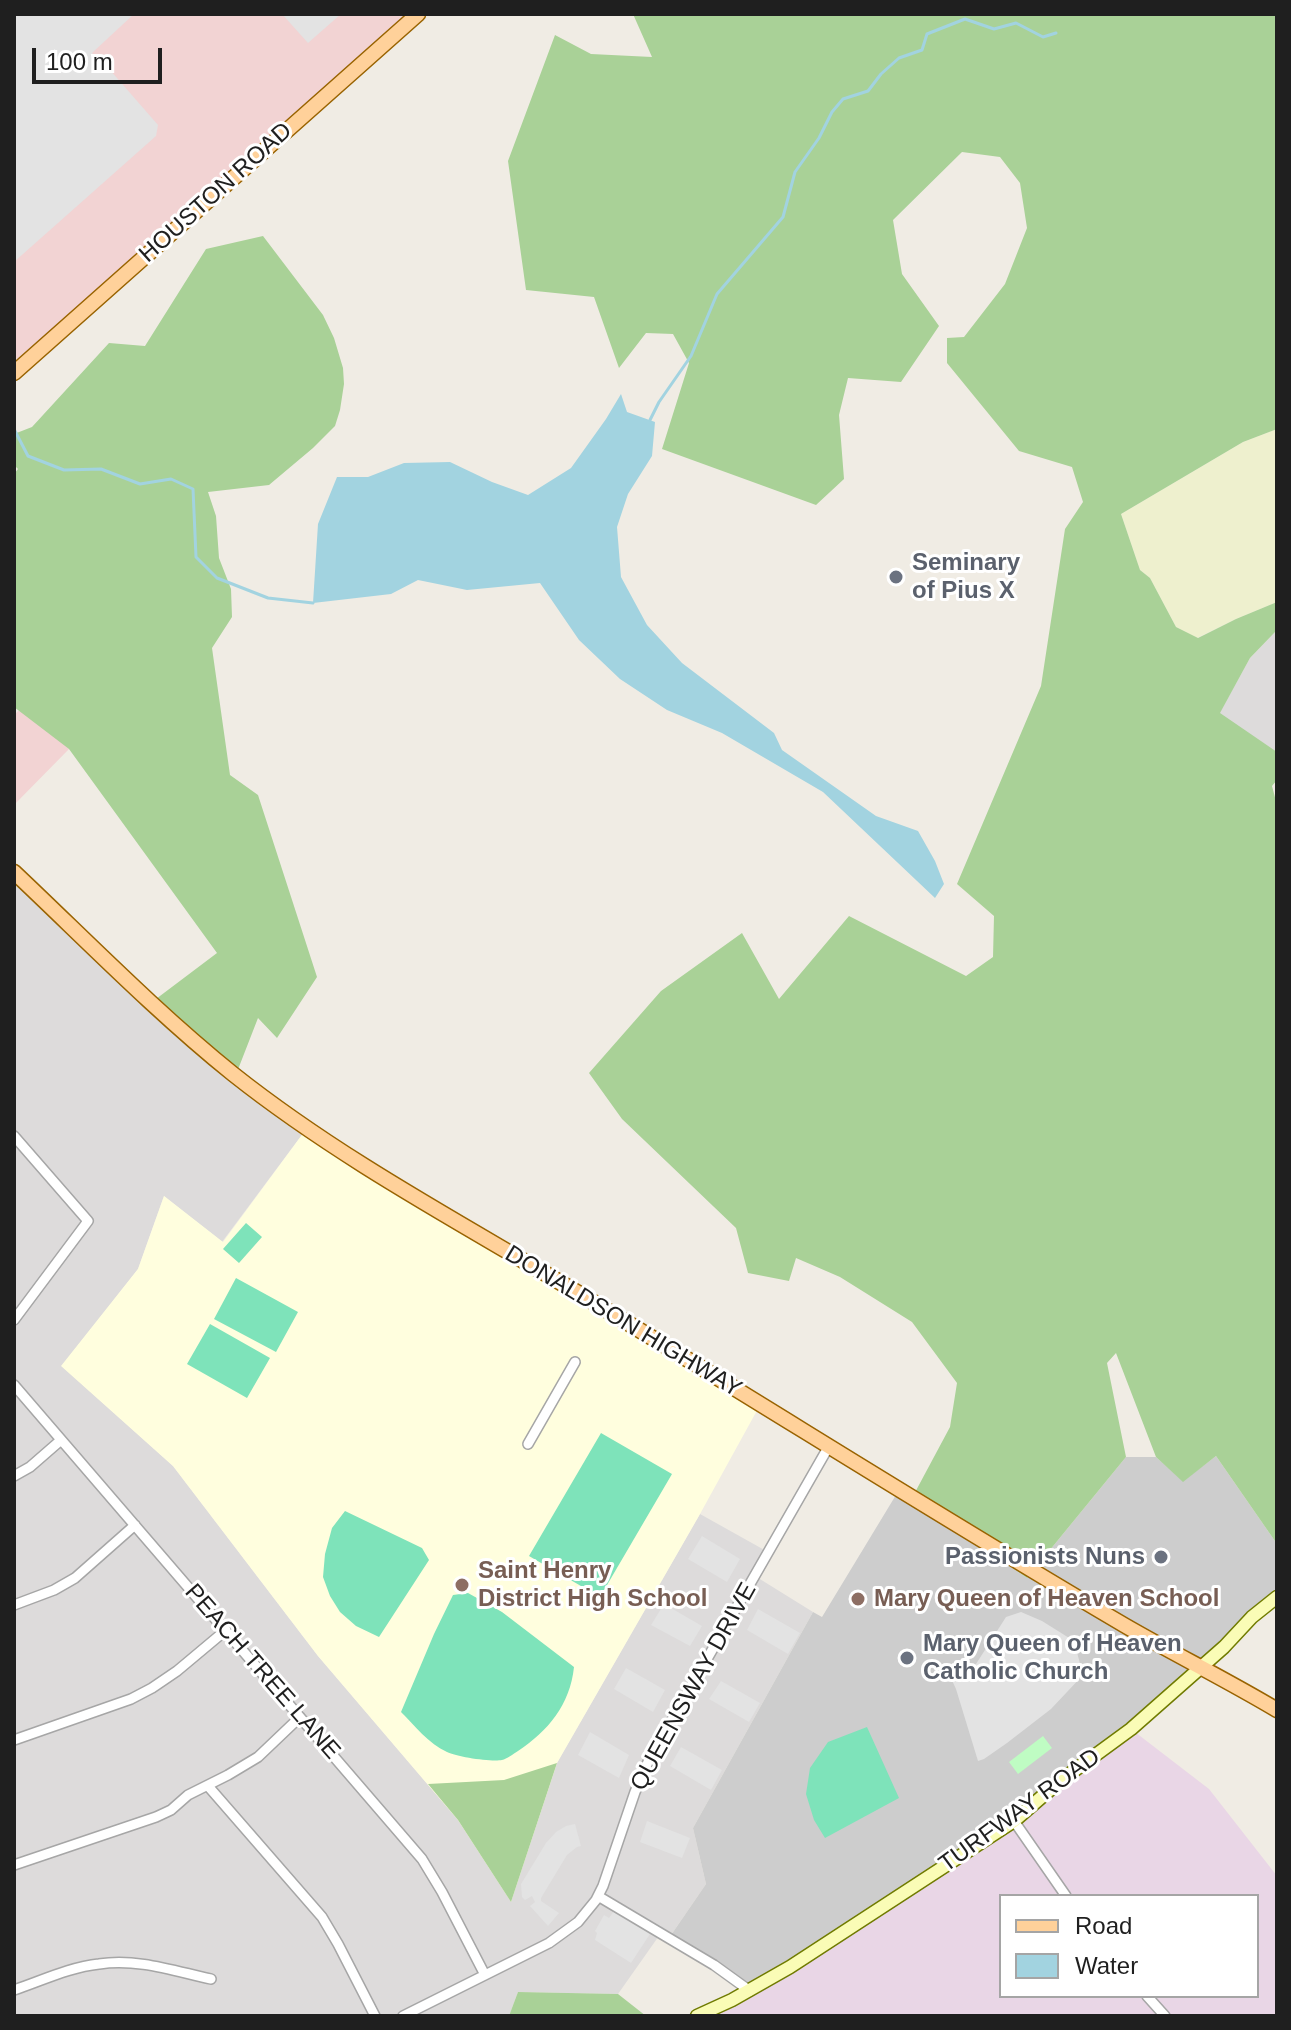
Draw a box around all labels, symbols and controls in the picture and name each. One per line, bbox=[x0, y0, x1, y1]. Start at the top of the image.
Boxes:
scale bar bbox=[36, 32, 166, 82]
text: 100 m bbox=[46, 48, 113, 75]
street label: HOUSTON ROAD bbox=[134, 117, 298, 269]
place label: Seminary of Pius X bbox=[912, 549, 1020, 605]
marker: Seminary of Pius X bbox=[887, 568, 905, 586]
street label: DONALDSON HIGHWAY bbox=[500, 1240, 746, 1404]
place label: Passionists Nuns bbox=[945, 1543, 1145, 1571]
marker: Passionists Nuns bbox=[1152, 1548, 1170, 1566]
place label: Saint Henry District High School bbox=[478, 1557, 707, 1613]
marker: Saint Henry District High School bbox=[453, 1576, 471, 1594]
street label: QUEENSWAY DRIVE bbox=[625, 1578, 763, 1796]
street label: PEACH TREE LANE bbox=[178, 1579, 346, 1765]
place label: Mary Queen of Heaven School bbox=[874, 1585, 1219, 1613]
marker: Mary Queen of Heaven School bbox=[849, 1590, 867, 1608]
place label: Mary Queen of Heaven Catholic Church bbox=[923, 1630, 1182, 1686]
marker: Mary Queen of Heaven Catholic Church bbox=[898, 1649, 916, 1667]
street label: TURFWAY ROAD bbox=[934, 1743, 1106, 1879]
legend bbox=[999, 1894, 1259, 1998]
text: Road bbox=[1075, 1912, 1132, 1939]
text: Water bbox=[1075, 1952, 1138, 1979]

